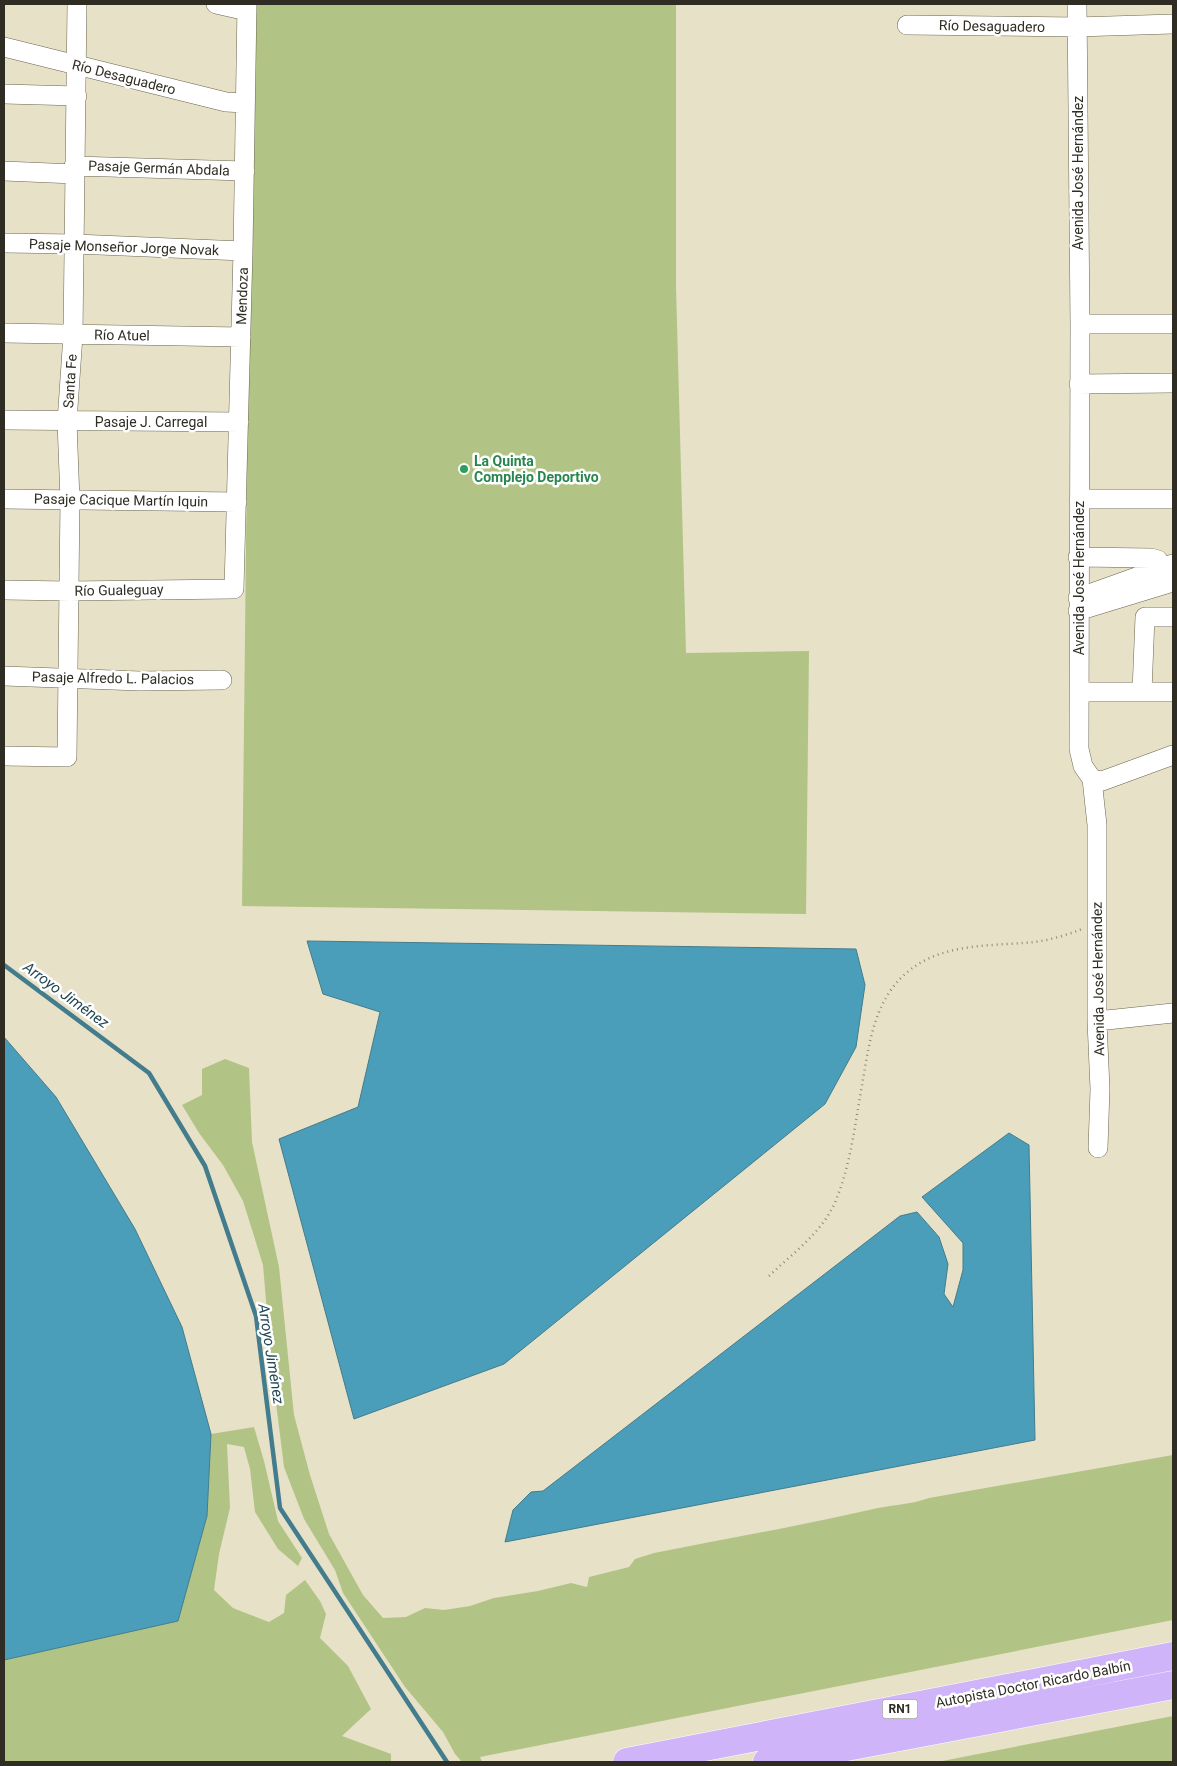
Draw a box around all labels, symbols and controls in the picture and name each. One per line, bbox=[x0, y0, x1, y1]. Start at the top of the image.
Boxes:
street label: Río Desaguadero bbox=[939, 17, 1045, 35]
street label: Río Desaguadero bbox=[71, 56, 177, 98]
street label: Avenida José Hernández bbox=[1070, 96, 1086, 250]
street label: Pasaje Germán Abdala bbox=[88, 158, 230, 178]
street label: Pasaje Monseñor Jorge Novak bbox=[29, 236, 220, 258]
street label: Mendoza bbox=[233, 267, 251, 325]
street label: Río Atuel bbox=[94, 327, 150, 343]
street label: Santa Fe bbox=[60, 353, 80, 409]
street label: Pasaje J. Carregal bbox=[95, 414, 207, 430]
place label: La Quinta Complejo Deportivo bbox=[474, 453, 599, 485]
marker: La Quinta Complejo Deportivo bbox=[458, 463, 470, 475]
street label: Pasaje Cacique Martín Iquin bbox=[34, 490, 208, 510]
street label: Avenida José Hernández bbox=[1071, 501, 1087, 655]
street label: Río Gualeguay bbox=[74, 581, 164, 599]
street label: Pasaje Alfredo L. Palacios bbox=[32, 669, 194, 687]
street label: Avenida José Hernández bbox=[1089, 902, 1107, 1056]
water label: Arroyo Jiménez bbox=[19, 957, 113, 1032]
water label: Arroyo Jiménez bbox=[254, 1302, 288, 1406]
street label: Autopista Doctor Ricardo Balbín bbox=[934, 1657, 1132, 1711]
road number: RN1 bbox=[882, 1700, 918, 1718]

